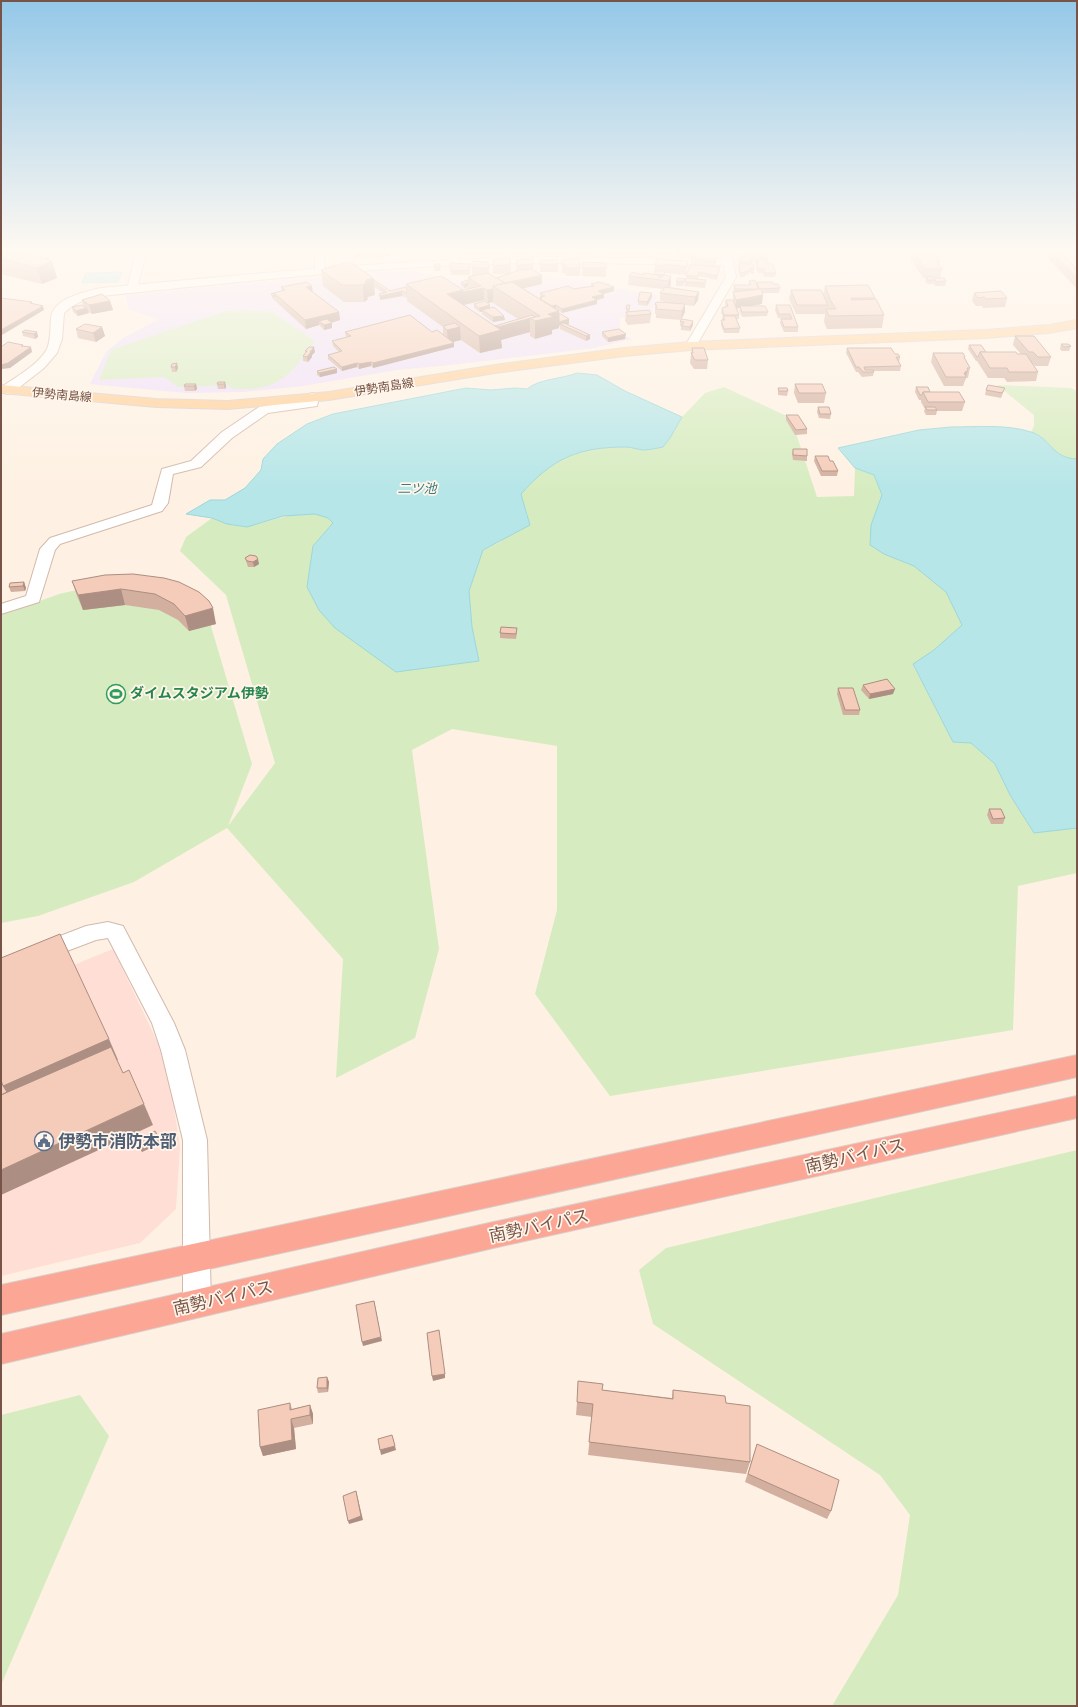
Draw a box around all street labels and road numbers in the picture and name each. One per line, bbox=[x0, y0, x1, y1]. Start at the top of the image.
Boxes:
street label: 伊勢南島線 bbox=[353, 375, 415, 398]
street label: 伊勢南島線 bbox=[32, 385, 93, 404]
street label: 南勢バイパス bbox=[804, 1136, 906, 1176]
street label: 南勢バイパス bbox=[488, 1207, 590, 1245]
street label: 南勢バイパス bbox=[172, 1278, 274, 1318]

